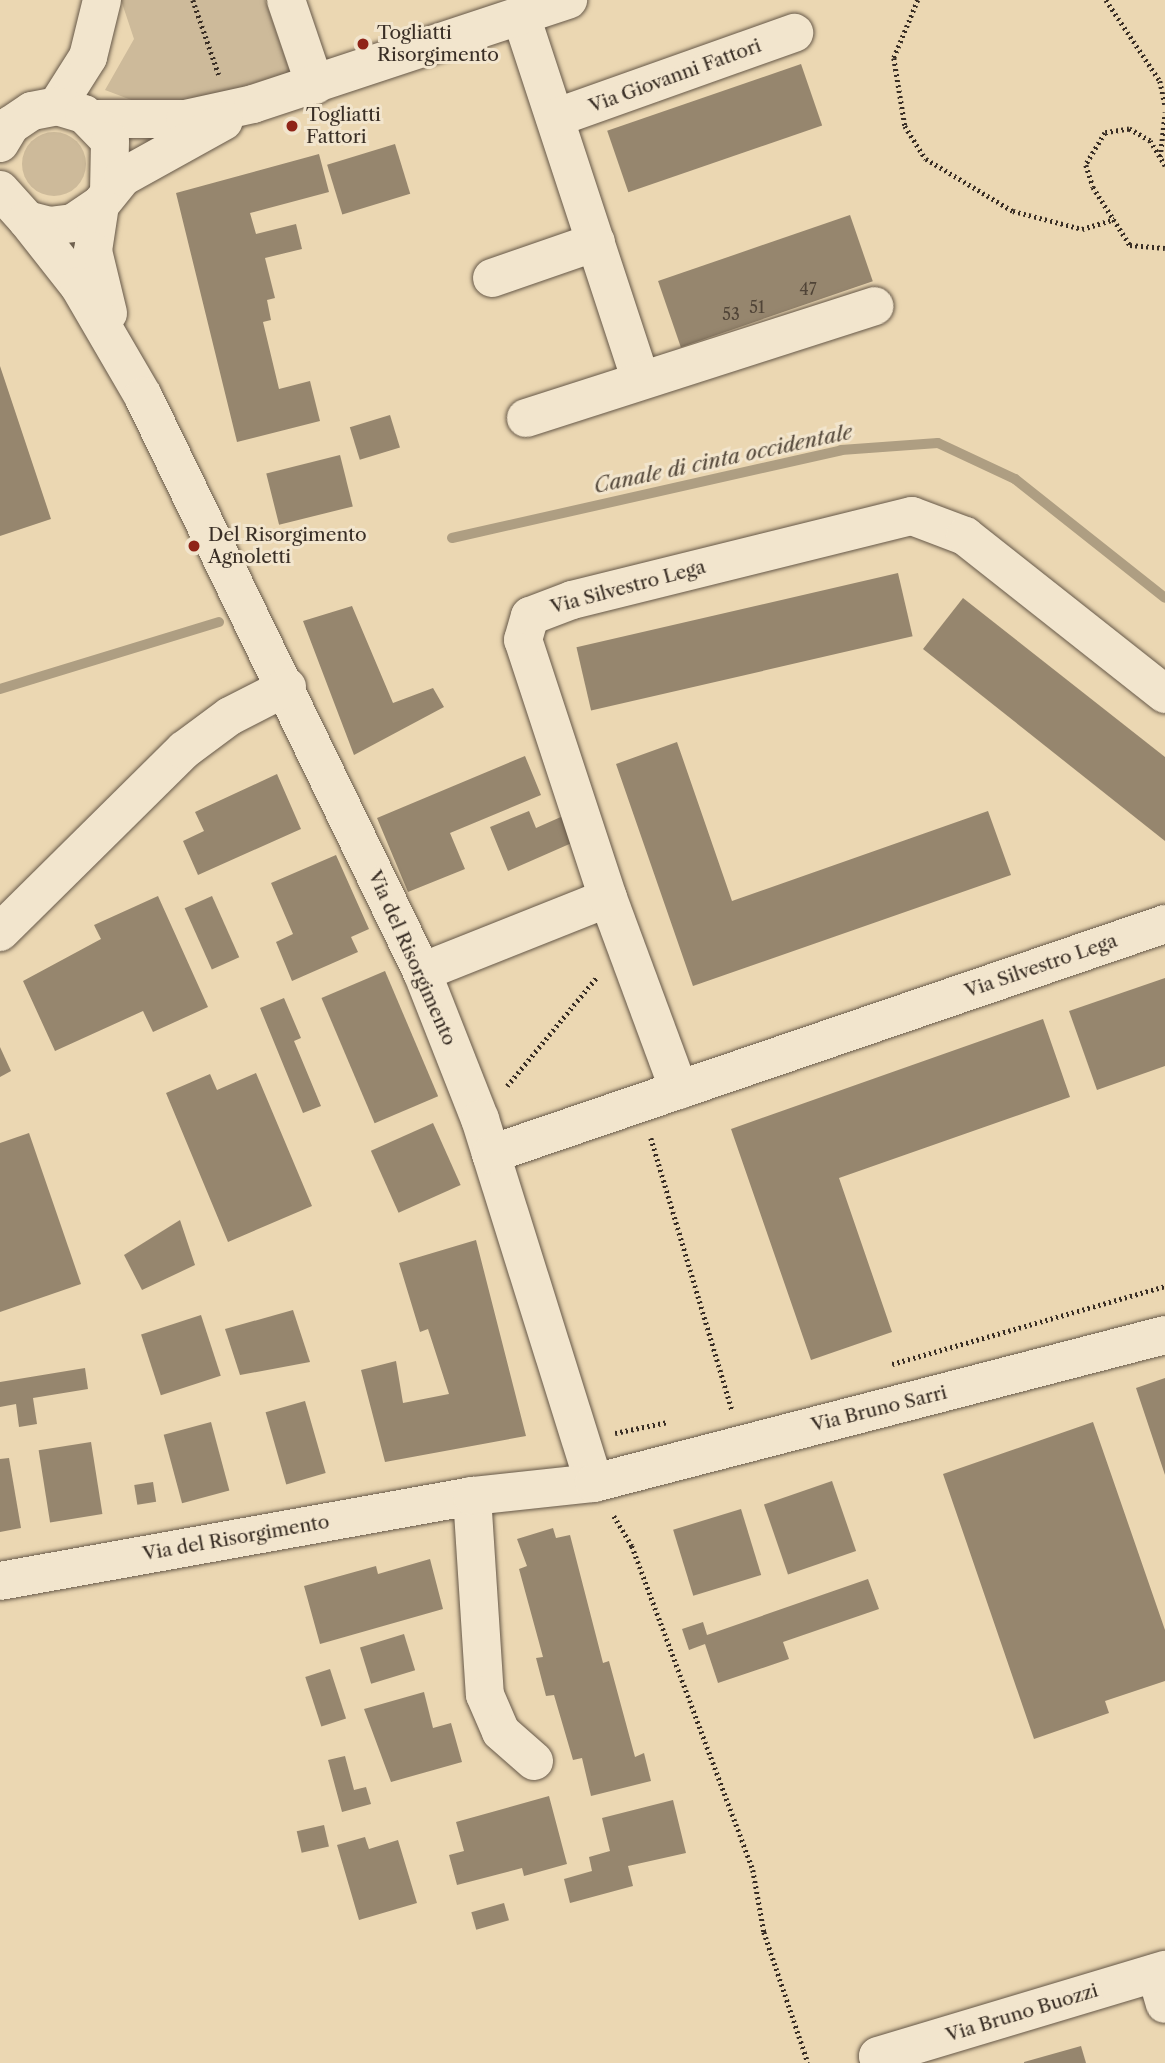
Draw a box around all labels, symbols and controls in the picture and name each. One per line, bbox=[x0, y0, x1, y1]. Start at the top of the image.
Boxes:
place label: Togliatti Risorgimento bbox=[377, 22, 499, 66]
street label: Via Giovanni Fattori bbox=[586, 34, 764, 118]
marker: Togliatti Risorgimento bbox=[355, 36, 371, 52]
place label: Togliatti Fattori bbox=[306, 104, 381, 148]
marker: Togliatti Fattori bbox=[284, 118, 300, 134]
house number: 47 bbox=[799, 279, 817, 299]
house number: 51 bbox=[749, 297, 765, 317]
house number: 53 bbox=[722, 304, 740, 324]
water label: Canale di cinta occidentale bbox=[591, 419, 855, 499]
place label: Del Risorgimento Agnoletti bbox=[208, 524, 367, 568]
marker: Del Risorgimento Agnoletti bbox=[186, 538, 202, 554]
street label: Via Silvestro Lega bbox=[548, 555, 708, 619]
street label: Via del Risorgimento bbox=[363, 867, 461, 1049]
street label: Via Silvestro Lega bbox=[962, 929, 1120, 1003]
street label: Via Bruno Sarri bbox=[809, 1381, 949, 1437]
street label: Via del Risorgimento bbox=[141, 1510, 331, 1566]
street label: Via Bruno Buozzi bbox=[943, 1979, 1101, 2047]

